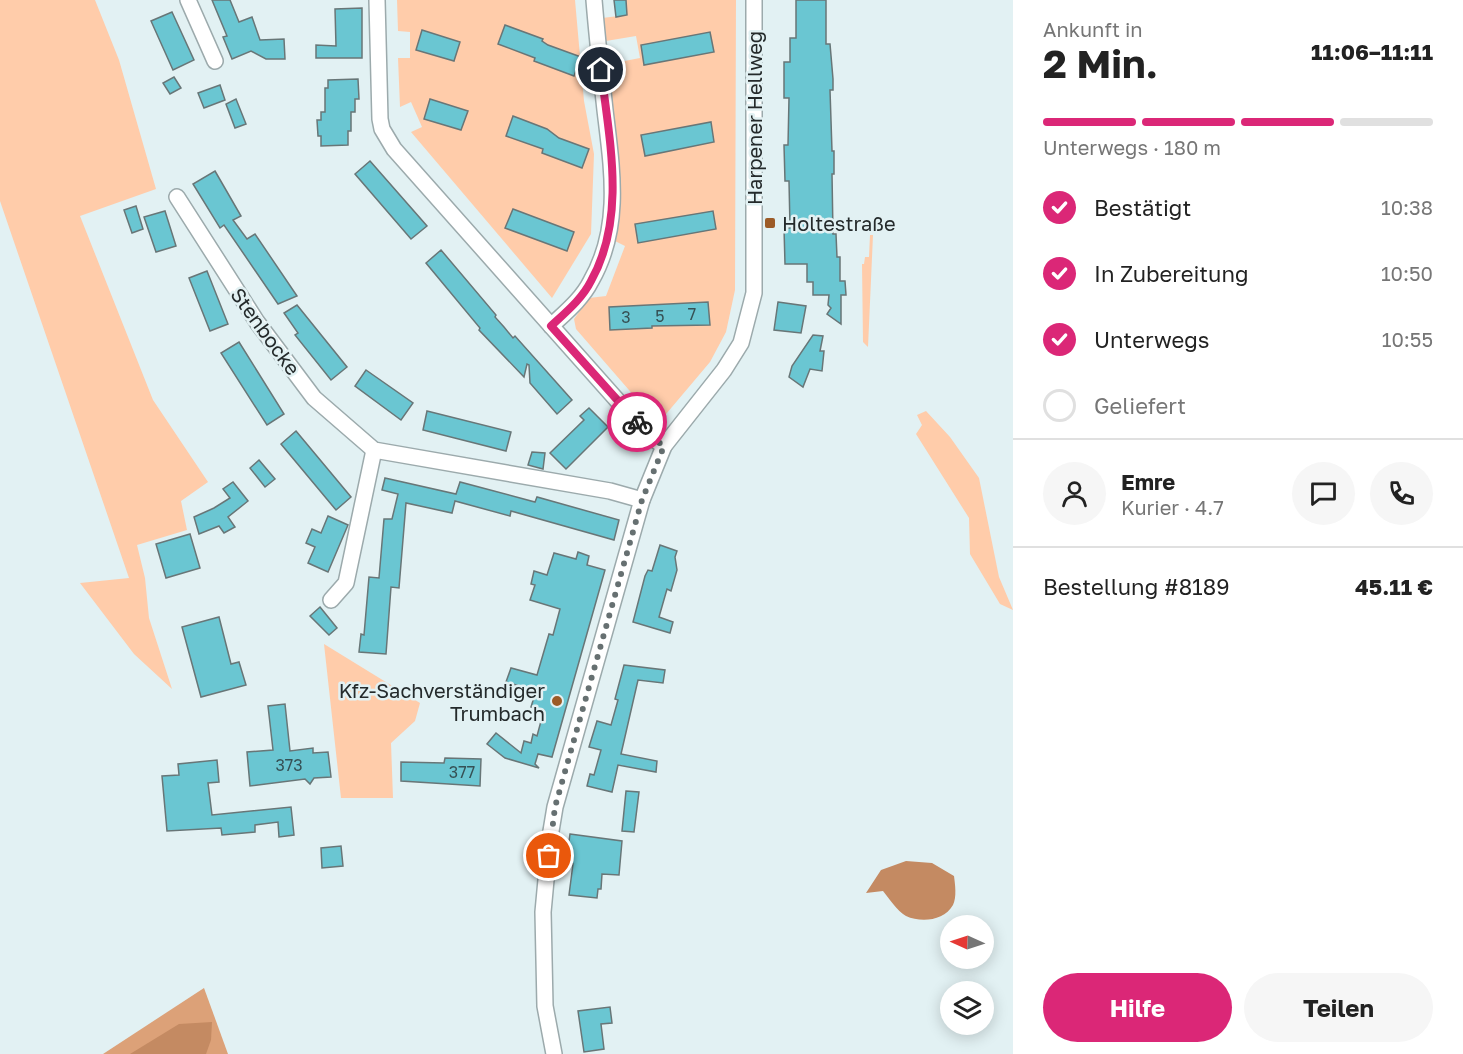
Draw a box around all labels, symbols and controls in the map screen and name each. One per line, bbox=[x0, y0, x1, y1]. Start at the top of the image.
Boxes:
text: Ankunft in bbox=[1043, 17, 1143, 41]
street label: Harpener Hellweg bbox=[742, 31, 766, 205]
text: 11:06–11:11 bbox=[1311, 38, 1433, 65]
text: 2 Min. bbox=[1043, 40, 1158, 87]
pin bbox=[575, 44, 626, 95]
icon: home bbox=[584, 53, 617, 86]
text: Unterwegs · 180 m bbox=[1043, 135, 1221, 159]
icon: check bbox=[1043, 191, 1076, 224]
text: Bestätigt bbox=[1094, 194, 1191, 221]
text: 10:38 bbox=[1381, 195, 1433, 219]
place label: Holtestraße bbox=[782, 211, 896, 235]
marker: Holtestraße bbox=[763, 216, 777, 230]
icon: check bbox=[1043, 257, 1076, 290]
text: In Zubereitung bbox=[1094, 260, 1249, 287]
text: 10:50 bbox=[1381, 261, 1433, 285]
street label: Stenbocke bbox=[226, 283, 306, 379]
house number: 7 bbox=[688, 304, 696, 324]
house number: 5 bbox=[655, 306, 665, 326]
house number: 3 bbox=[621, 307, 631, 327]
icon: check bbox=[1043, 323, 1076, 356]
text: Unterwegs bbox=[1094, 326, 1210, 353]
text: 10:55 bbox=[1382, 327, 1433, 351]
courier bbox=[607, 392, 667, 452]
text: Geliefert bbox=[1094, 392, 1186, 419]
icon: bike bbox=[621, 406, 654, 439]
button: person bbox=[1043, 462, 1106, 525]
button: chat bbox=[1292, 462, 1355, 525]
button: phone bbox=[1370, 462, 1433, 525]
text: Emre bbox=[1121, 468, 1175, 495]
text: Kurier · 4.7 bbox=[1121, 495, 1224, 519]
text: Bestellung #8189 bbox=[1043, 573, 1229, 600]
text: 45.11 € bbox=[1355, 573, 1433, 600]
place label: Kfz-Sachverständiger Trumbach bbox=[339, 678, 545, 725]
marker: Kfz-Sachverständiger Trumbach bbox=[550, 694, 564, 708]
house number: 373 bbox=[275, 755, 303, 775]
house number: 377 bbox=[449, 762, 475, 782]
pin bbox=[523, 830, 574, 881]
icon: bag bbox=[532, 839, 565, 872]
north arrow bbox=[940, 915, 994, 969]
map controls bbox=[940, 915, 994, 1035]
button: Hilfe bbox=[1043, 973, 1232, 1042]
button: Teilen bbox=[1244, 973, 1433, 1042]
button: layers bbox=[940, 981, 994, 1035]

